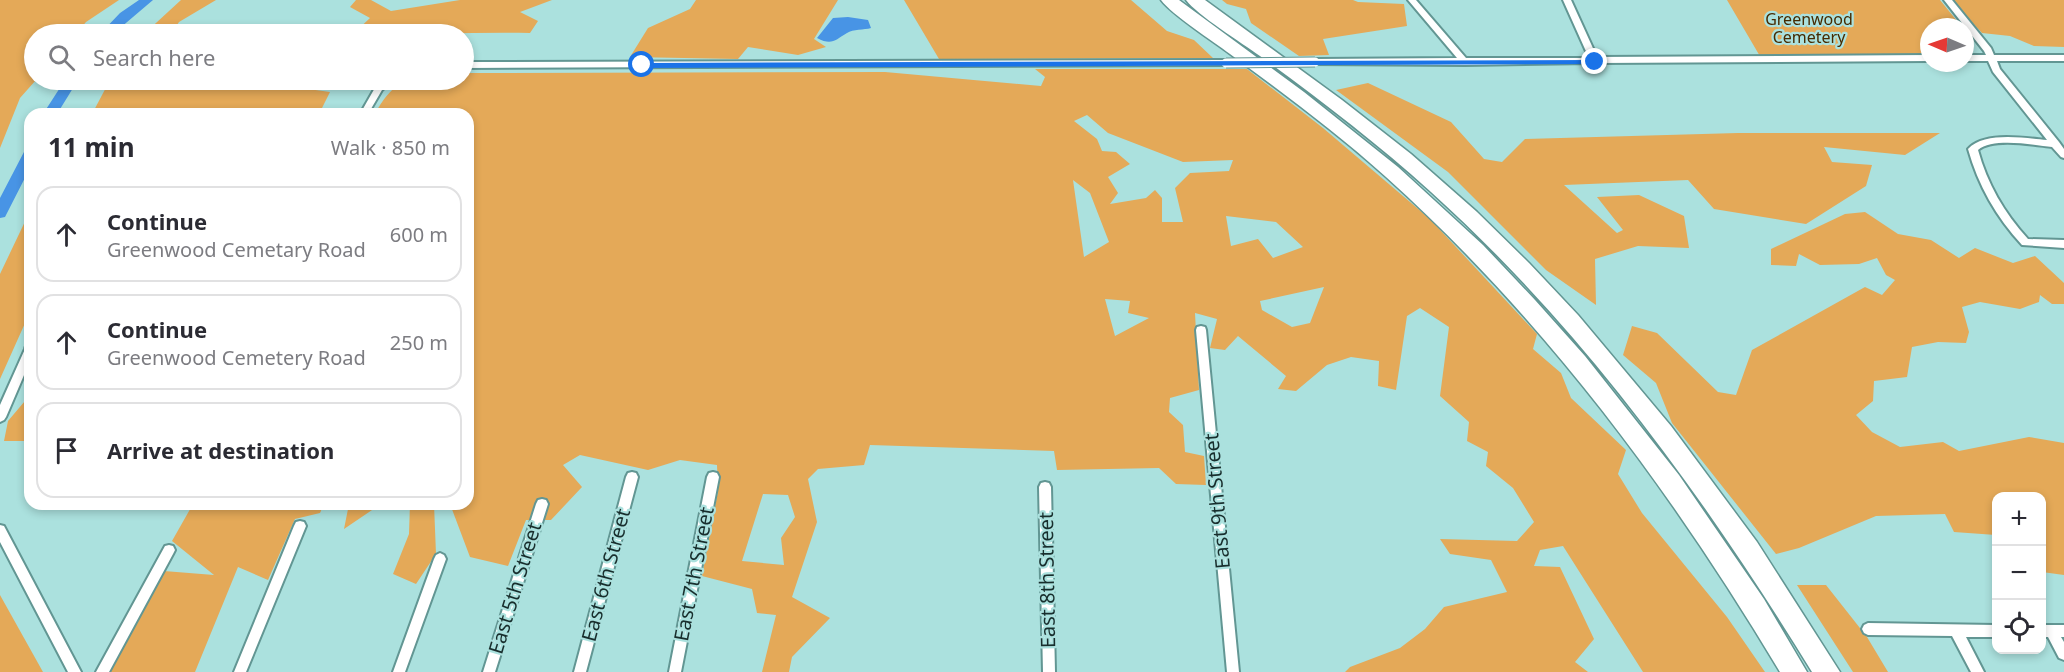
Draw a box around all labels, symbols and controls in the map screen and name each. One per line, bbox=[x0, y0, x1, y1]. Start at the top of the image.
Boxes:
park label: Greenwood Cemetery bbox=[1765, 8, 1853, 48]
north arrow bbox=[1920, 18, 1974, 72]
search box bbox=[24, 24, 474, 90]
icon: search bbox=[45, 41, 78, 74]
text: Search here bbox=[93, 42, 215, 72]
route end bbox=[1581, 48, 1607, 74]
route start bbox=[628, 51, 654, 77]
text: 11 min bbox=[48, 129, 135, 165]
text: Walk · 850 m bbox=[331, 134, 450, 161]
text: Continue bbox=[107, 206, 207, 236]
icon: ahead bbox=[50, 218, 83, 251]
text: 600 m bbox=[390, 221, 448, 248]
text: Greenwood Cemetary Road bbox=[107, 236, 366, 263]
text: Continue bbox=[107, 314, 207, 344]
icon: ahead bbox=[50, 326, 83, 359]
text: 250 m bbox=[390, 329, 448, 356]
text: Greenwood Cemetery Road bbox=[107, 344, 366, 371]
street label: East 9th Street bbox=[1197, 432, 1236, 570]
icon: arrive bbox=[50, 434, 83, 467]
text: Arrive at destination bbox=[107, 435, 334, 465]
map controls bbox=[1992, 492, 2046, 654]
button: + bbox=[1992, 492, 2046, 546]
street label: East 7th Street bbox=[667, 504, 720, 643]
street label: East 6th Street bbox=[575, 505, 636, 644]
street label: East 8th Street bbox=[1032, 512, 1061, 648]
street label: East 5th Street bbox=[482, 519, 547, 657]
button: − bbox=[1992, 546, 2046, 600]
button: locate bbox=[1992, 600, 2046, 654]

